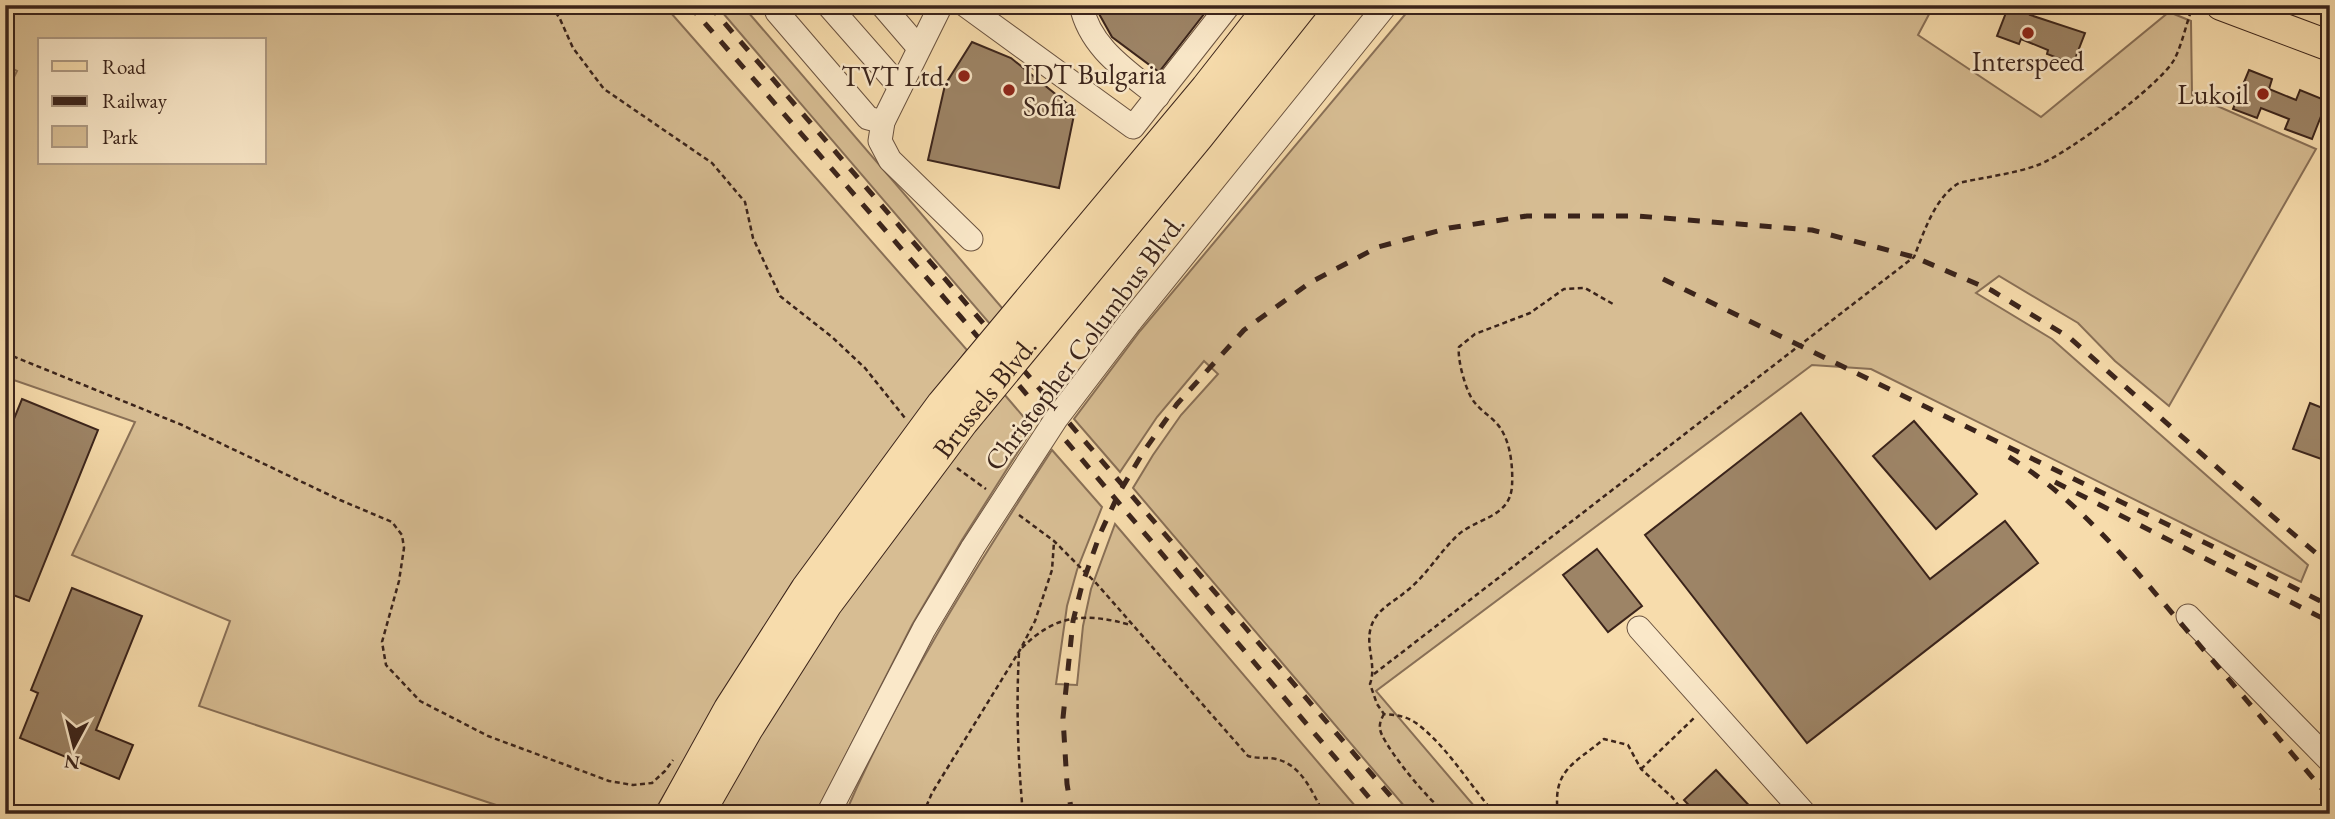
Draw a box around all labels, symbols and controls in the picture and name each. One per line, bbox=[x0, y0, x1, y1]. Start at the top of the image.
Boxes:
marker: Interspeed bbox=[2020, 25, 2036, 41]
legend bbox=[38, 38, 266, 164]
place label: Interspeed bbox=[1972, 43, 2085, 79]
text: Road bbox=[102, 53, 146, 80]
place label: IDT Bulgaria Sofia bbox=[1023, 56, 1167, 124]
place label: TVT Ltd. bbox=[841, 58, 950, 94]
marker: TVT Ltd. bbox=[956, 68, 972, 84]
place label: Lukoil bbox=[2177, 76, 2249, 112]
marker: IDT Bulgaria Sofia bbox=[1001, 82, 1017, 98]
marker: Lukoil bbox=[2255, 86, 2271, 102]
text: Railway bbox=[102, 87, 168, 114]
text: Park bbox=[102, 123, 139, 150]
street label: Christopher Columbus Blvd. bbox=[976, 206, 1192, 478]
street label: Brussels Blvd. bbox=[924, 329, 1044, 465]
north arrow bbox=[38, 710, 108, 780]
text: N bbox=[62, 749, 81, 776]

